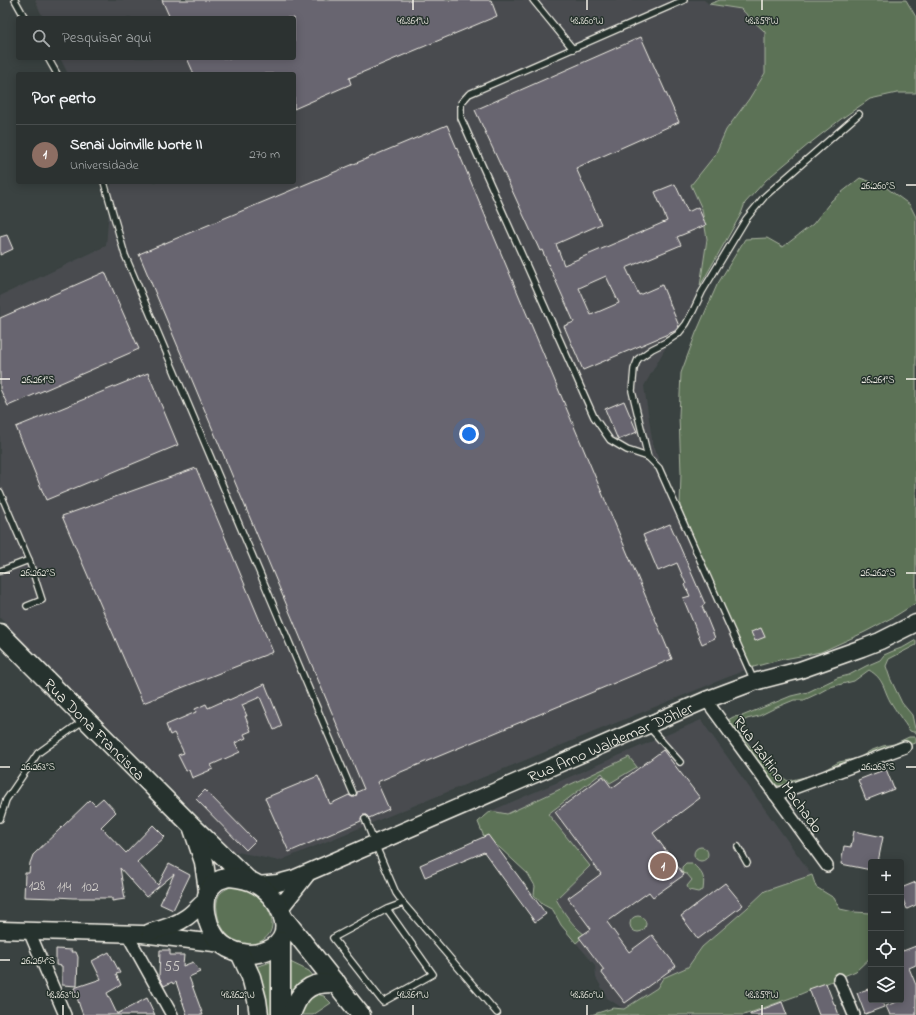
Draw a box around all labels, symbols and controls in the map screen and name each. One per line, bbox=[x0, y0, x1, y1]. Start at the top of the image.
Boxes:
text: 48.861°W bbox=[397, 14, 429, 29]
text: 48.860°W bbox=[571, 14, 604, 29]
text: 48.859°W bbox=[746, 14, 779, 29]
search box bbox=[16, 16, 296, 60]
icon: search bbox=[30, 27, 52, 49]
text: Pesquisar aqui bbox=[62, 27, 151, 49]
text: Por perto bbox=[32, 86, 96, 111]
text: Senai Joinville Norte II bbox=[70, 134, 203, 156]
text: 1 bbox=[43, 145, 47, 164]
text: 270 m bbox=[249, 145, 280, 164]
text: Universidade bbox=[70, 156, 139, 175]
text: 26.260°S bbox=[861, 179, 896, 194]
text: 26.261°S bbox=[21, 373, 55, 388]
text: 26.261°S bbox=[861, 373, 895, 388]
your location bbox=[459, 424, 479, 444]
text: 26.262°S bbox=[21, 566, 56, 581]
text: 26.262°S bbox=[861, 566, 896, 581]
street label: Rua Dona Francisca bbox=[37, 674, 150, 787]
street label: Rua Arno Waldemar Döhler bbox=[524, 697, 697, 790]
street label: Rua Izaltino Machado bbox=[727, 712, 828, 839]
text: 26.263°S bbox=[21, 760, 56, 775]
text: 26.263°S bbox=[861, 760, 896, 775]
pin: 1 bbox=[650, 851, 676, 881]
map controls bbox=[868, 859, 904, 1003]
button: + bbox=[868, 859, 904, 895]
house number: 128 bbox=[29, 876, 45, 897]
house number: 114 bbox=[57, 877, 72, 898]
house number: 102 bbox=[81, 877, 99, 898]
button: − bbox=[868, 895, 904, 931]
button: locate bbox=[868, 931, 904, 967]
text: 26.264°S bbox=[21, 954, 56, 969]
house number: 55 bbox=[164, 957, 180, 978]
button: layers bbox=[868, 967, 904, 1003]
text: 48.863°W bbox=[47, 988, 80, 1003]
text: 48.862°W bbox=[221, 988, 255, 1003]
text: 48.861°W bbox=[397, 988, 429, 1003]
text: 48.860°W bbox=[571, 988, 604, 1003]
text: 48.859°W bbox=[746, 988, 779, 1003]

